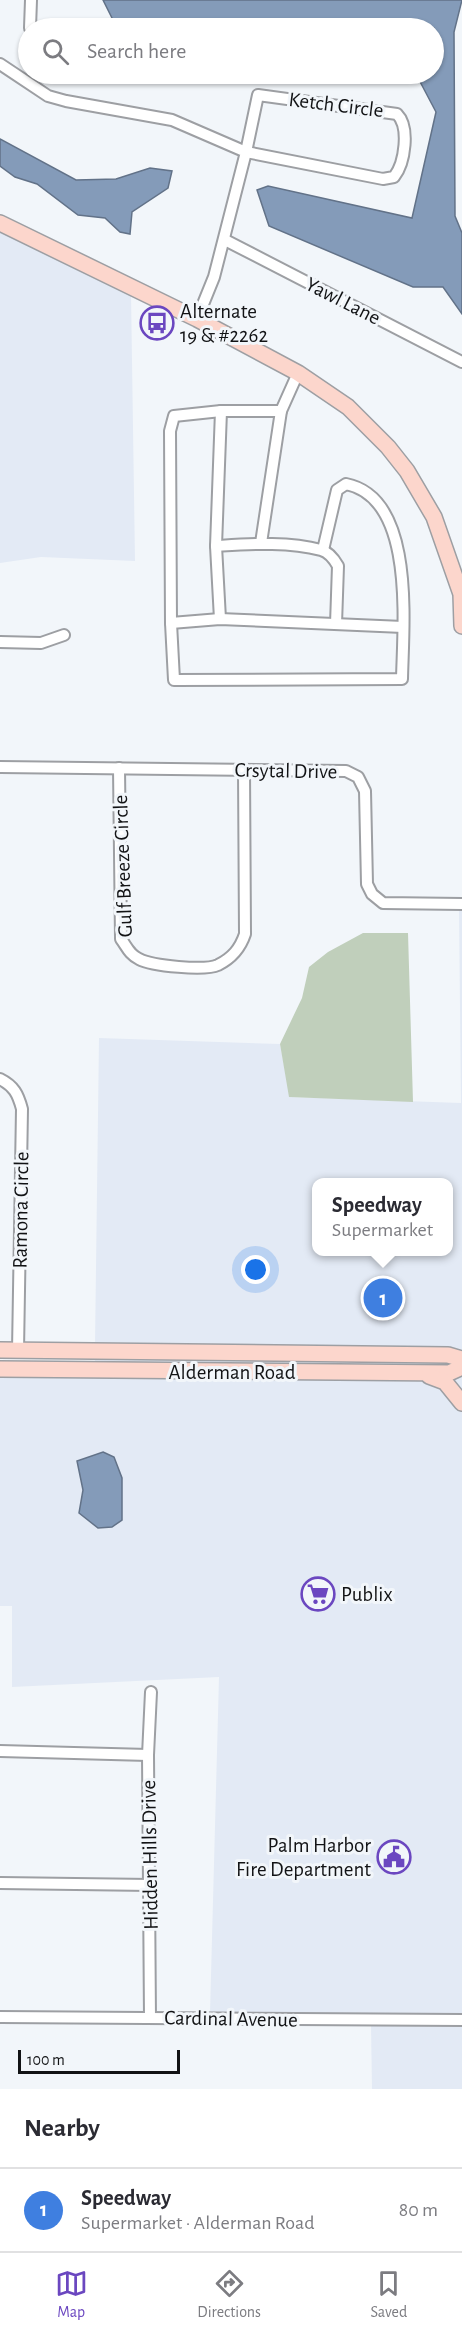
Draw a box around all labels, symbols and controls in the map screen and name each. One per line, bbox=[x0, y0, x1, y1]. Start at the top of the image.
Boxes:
search box bbox=[18, 18, 444, 84]
icon: search bbox=[39, 35, 72, 68]
text: Search here bbox=[87, 40, 186, 62]
street label: Ketch Circle bbox=[287, 89, 385, 121]
street label: Yawl Lane bbox=[302, 273, 384, 329]
place label: Alternate 19 & #2262 bbox=[180, 301, 268, 346]
bus stop icon: Alternate 19 & #2262 bbox=[139, 305, 175, 341]
street label: Crsytal Drive bbox=[234, 760, 338, 782]
street label: Gulf Breeze Circle bbox=[110, 795, 136, 937]
street label: Ramona Circle bbox=[9, 1151, 33, 1269]
popup bbox=[312, 1178, 453, 1256]
text: Speedway bbox=[332, 1194, 422, 1216]
text: Supermarket bbox=[332, 1220, 433, 1240]
your location bbox=[241, 1255, 270, 1284]
pin: 1 bbox=[364, 1276, 403, 1320]
street label: Alderman Road bbox=[168, 1362, 296, 1383]
supermarket icon: Publix bbox=[300, 1576, 336, 1612]
place label: Publix bbox=[341, 1584, 393, 1605]
street label: Hidden Hills Drive bbox=[138, 1780, 162, 1930]
place label: Palm Harbor Fire Department bbox=[236, 1835, 371, 1880]
public building icon: Palm Harbor Fire Department bbox=[376, 1839, 412, 1875]
street label: Cardinal Avenue bbox=[164, 2007, 298, 2031]
scale bar bbox=[18, 2047, 180, 2074]
text: 100 m bbox=[27, 2052, 65, 2068]
text: Nearby bbox=[24, 2115, 100, 2141]
text: Speedway bbox=[81, 2187, 171, 2209]
text: 1 bbox=[40, 2200, 47, 2220]
text: 80 m bbox=[399, 2200, 438, 2220]
text: Supermarket · Alderman Road bbox=[81, 2213, 315, 2233]
tab: Map bbox=[55, 2267, 88, 2322]
tab: Directions bbox=[197, 2267, 261, 2322]
tab: Saved bbox=[371, 2267, 407, 2322]

